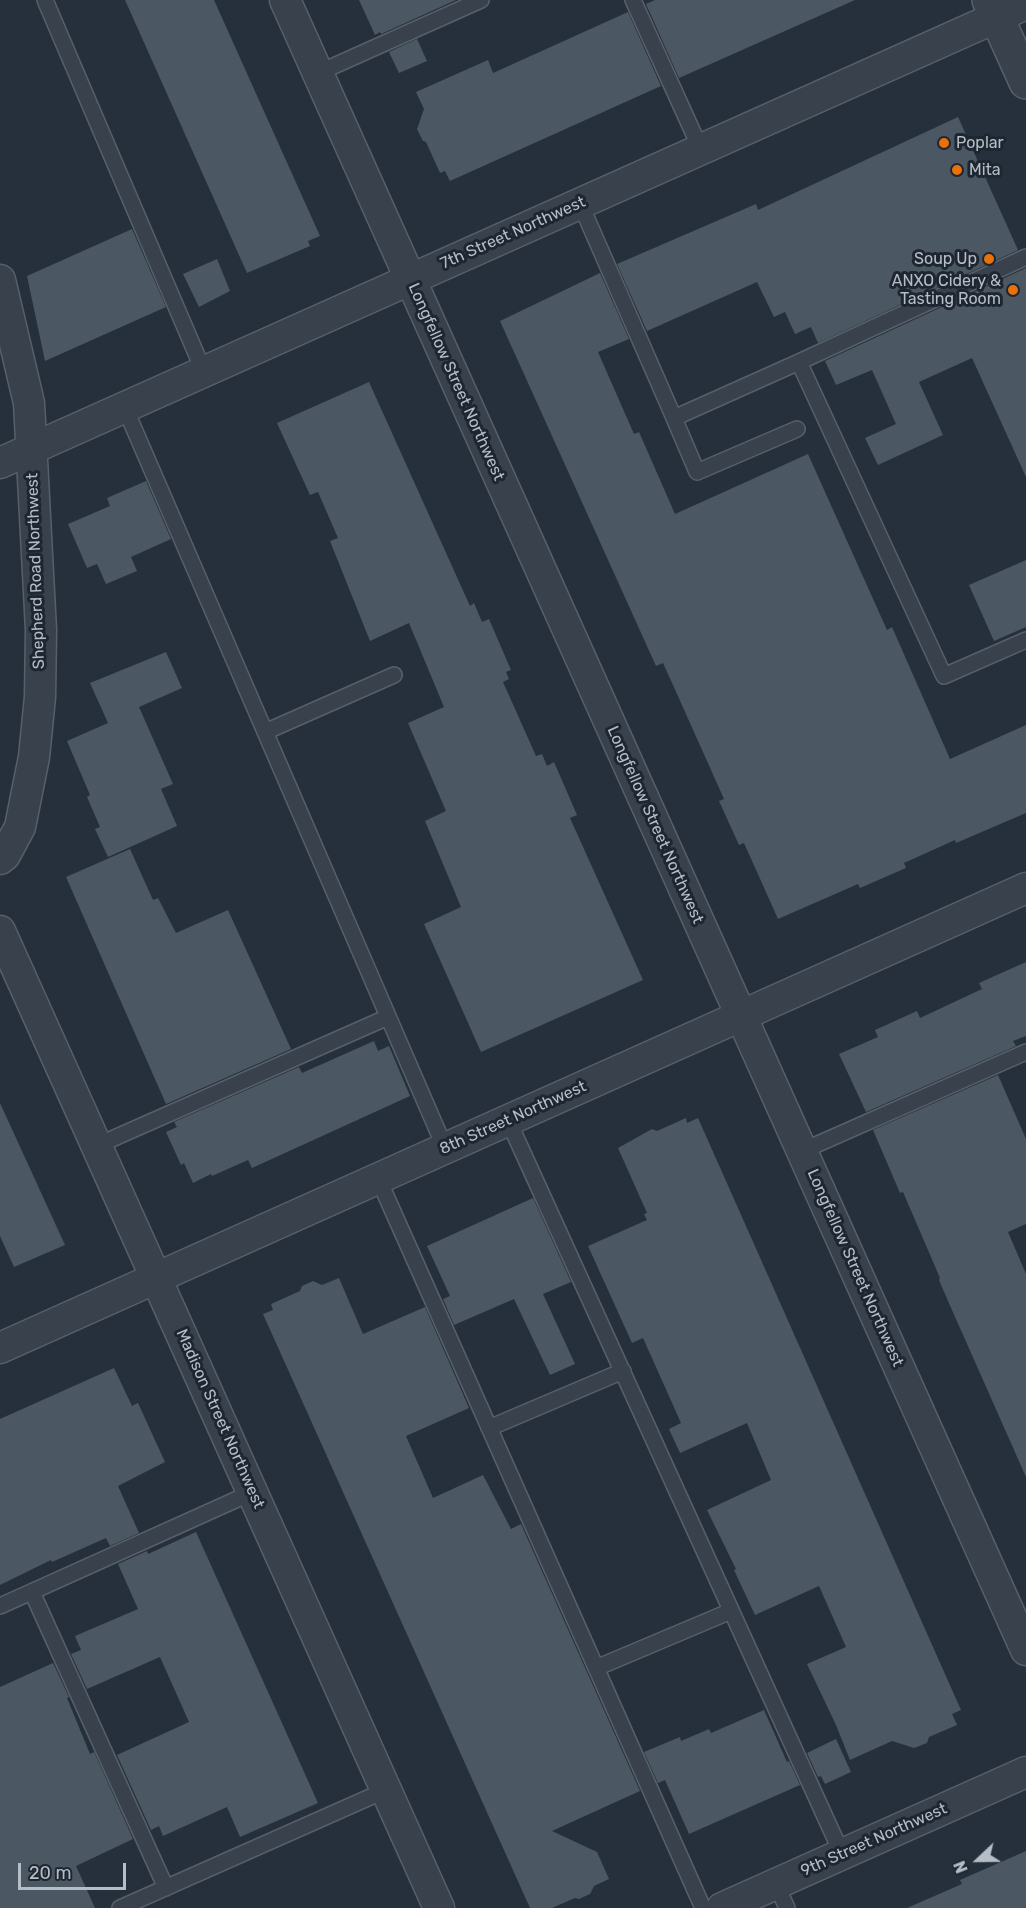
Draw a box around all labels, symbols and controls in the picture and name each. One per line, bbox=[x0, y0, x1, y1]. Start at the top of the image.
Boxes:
place label: Poplar bbox=[956, 133, 1004, 153]
marker: Poplar bbox=[937, 136, 951, 150]
place label: Mita bbox=[969, 160, 1001, 180]
marker: Mita bbox=[950, 163, 964, 177]
street label: 7th Street Northwest bbox=[438, 192, 588, 274]
place label: Soup Up bbox=[914, 249, 977, 269]
marker: Soup Up bbox=[982, 252, 996, 266]
place label: ANXO Cidery & Tasting Room bbox=[892, 271, 1001, 309]
street label: Longfellow Street Northwest bbox=[404, 280, 508, 484]
marker: ANXO Cidery & Tasting Room bbox=[1006, 283, 1020, 297]
street label: Shepherd Road Northwest bbox=[23, 473, 49, 669]
street label: Longfellow Street Northwest bbox=[603, 723, 707, 927]
street label: 8th Street Northwest bbox=[437, 1077, 589, 1159]
street label: Longfellow Street Northwest bbox=[803, 1166, 907, 1370]
street label: Madison Street Northwest bbox=[172, 1326, 268, 1512]
street label: 9th Street Northwest bbox=[798, 1799, 950, 1881]
north arrow bbox=[948, 1830, 1008, 1890]
scale bar bbox=[21, 1851, 129, 1889]
text: N bbox=[950, 1858, 972, 1876]
text: 20 m bbox=[29, 1862, 71, 1884]

